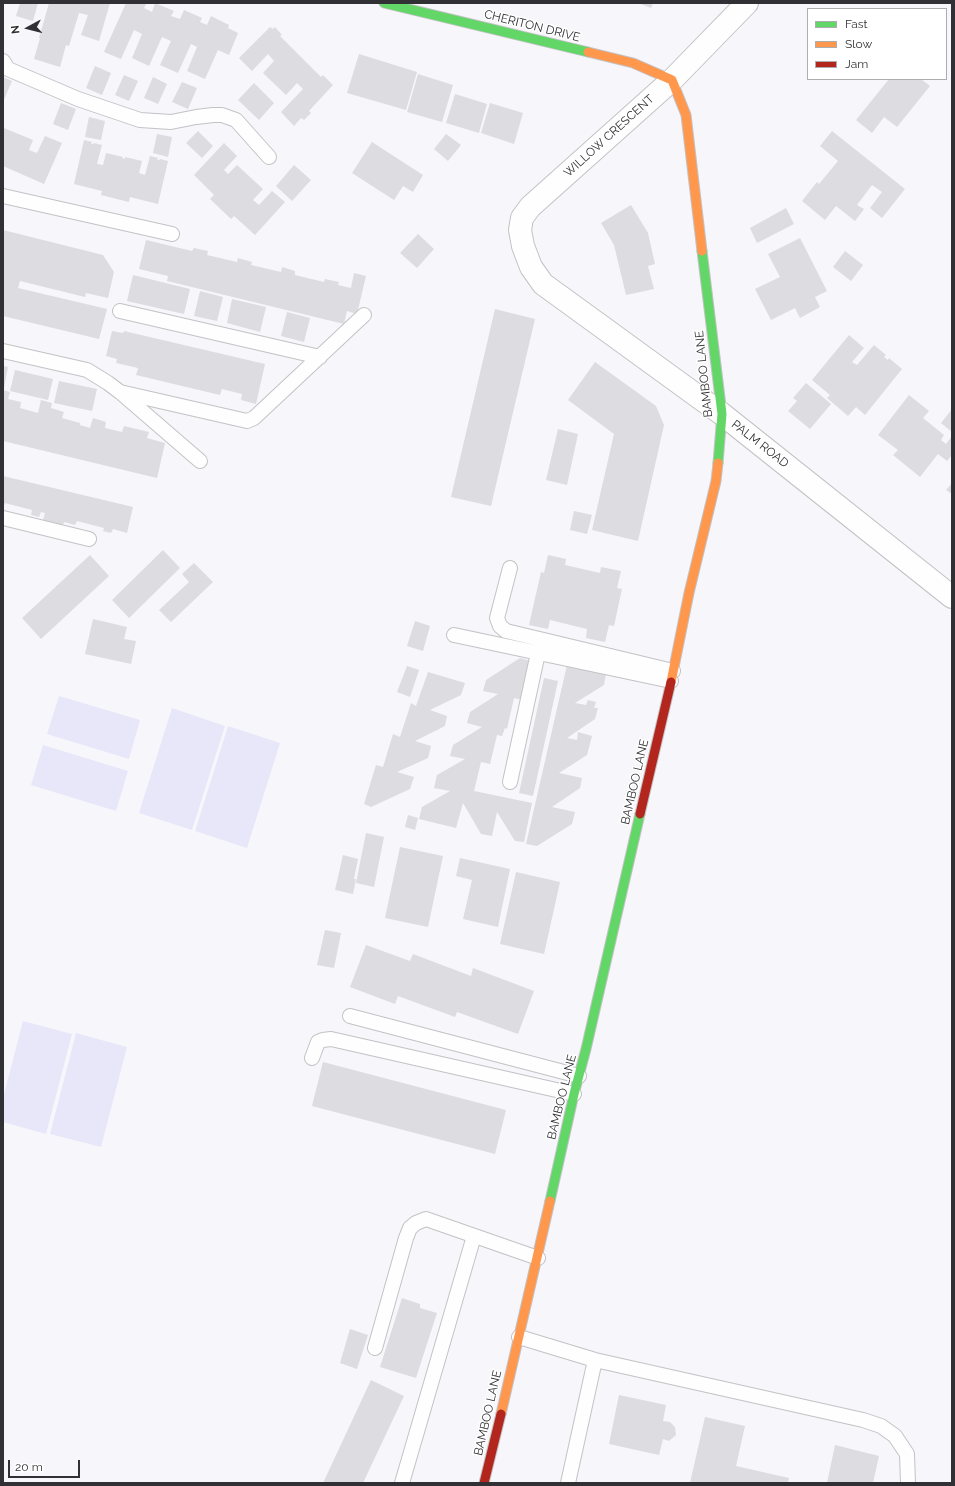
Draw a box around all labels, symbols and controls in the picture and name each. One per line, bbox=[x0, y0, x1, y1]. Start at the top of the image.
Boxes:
street label: CHERITON DRIVE bbox=[483, 7, 581, 45]
north arrow bbox=[8, 8, 48, 48]
legend bbox=[807, 8, 947, 80]
text: Fast bbox=[845, 17, 868, 31]
text: N bbox=[9, 25, 23, 34]
text: Slow bbox=[845, 37, 872, 51]
text: Jam bbox=[845, 57, 868, 71]
street label: WILLOW CRESCENT bbox=[561, 92, 657, 180]
street label: BAMBOO LANE bbox=[692, 330, 716, 418]
street label: PALM ROAD bbox=[728, 417, 792, 471]
street label: BAMBOO LANE bbox=[618, 738, 652, 826]
street label: BAMBOO LANE bbox=[544, 1053, 580, 1141]
street label: BAMBOO LANE bbox=[471, 1369, 505, 1457]
scale bar bbox=[10, 1452, 82, 1478]
text: 20 m bbox=[15, 1460, 43, 1474]

